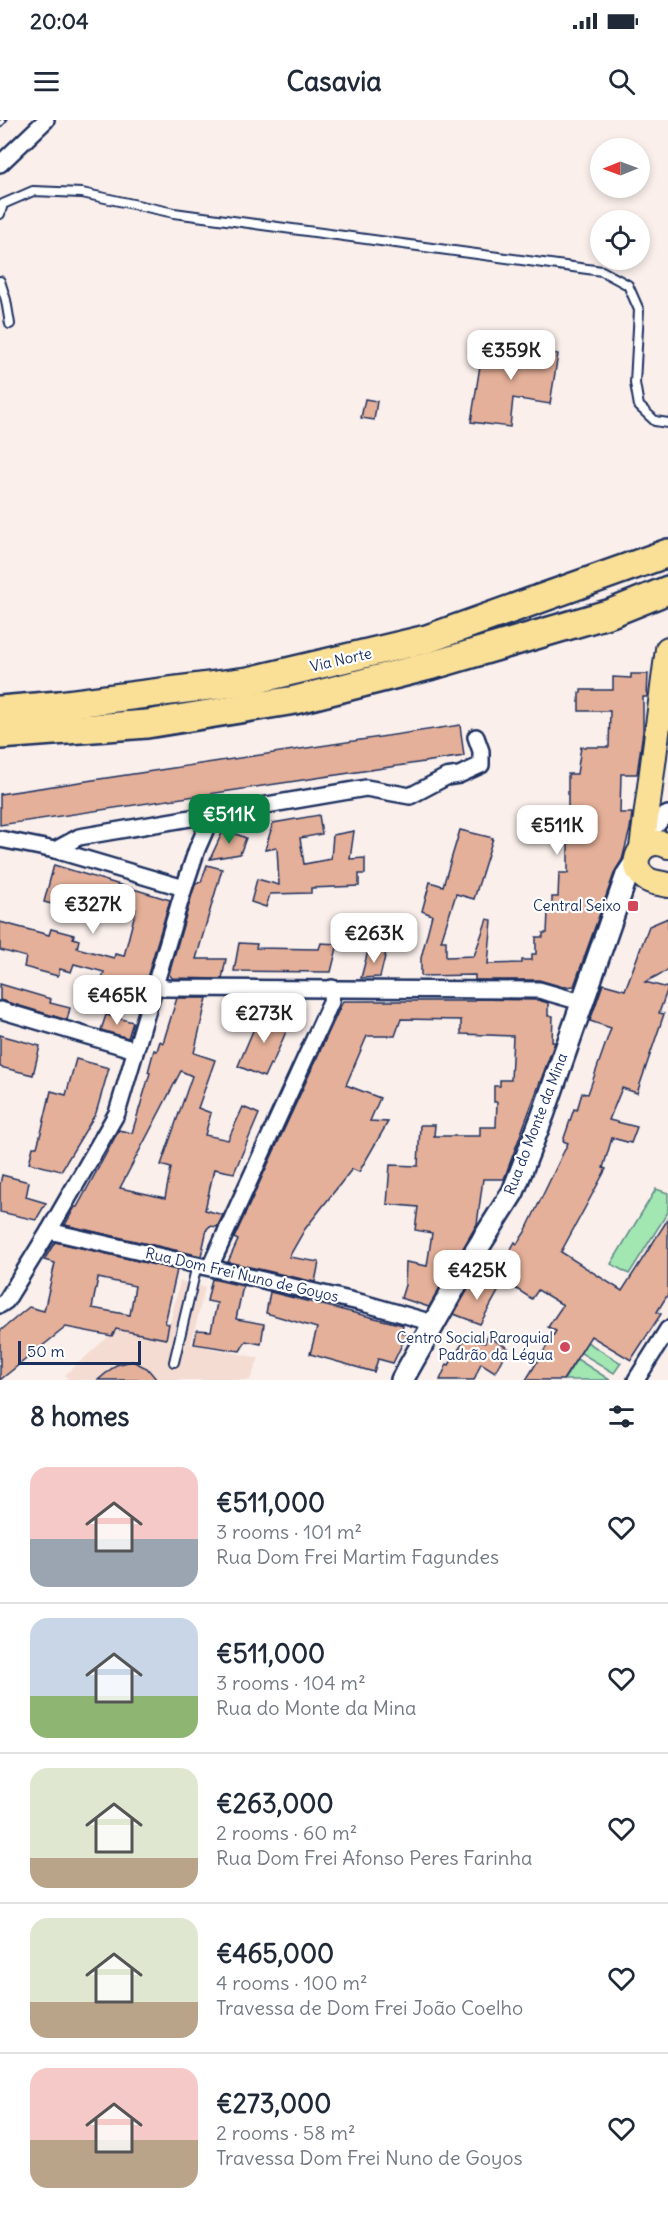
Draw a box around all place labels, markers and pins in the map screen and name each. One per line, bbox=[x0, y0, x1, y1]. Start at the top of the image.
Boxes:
pin: €359K bbox=[469, 330, 553, 381]
pin: €511K bbox=[187, 794, 271, 845]
pin: €511K bbox=[515, 805, 599, 856]
pin: €327K bbox=[51, 884, 135, 935]
place label: Central Seixo bbox=[533, 896, 621, 915]
marker: Central Seixo bbox=[626, 899, 640, 913]
pin: €263K bbox=[332, 913, 416, 964]
pin: €465K bbox=[75, 975, 159, 1026]
pin: €273K bbox=[222, 993, 306, 1044]
pin: €425K bbox=[435, 1250, 519, 1301]
place label: Centro Social Paroquial Padrão da Légua bbox=[397, 1328, 553, 1364]
marker: Centro Social Paroquial Padrão da Légua bbox=[558, 1340, 572, 1354]

